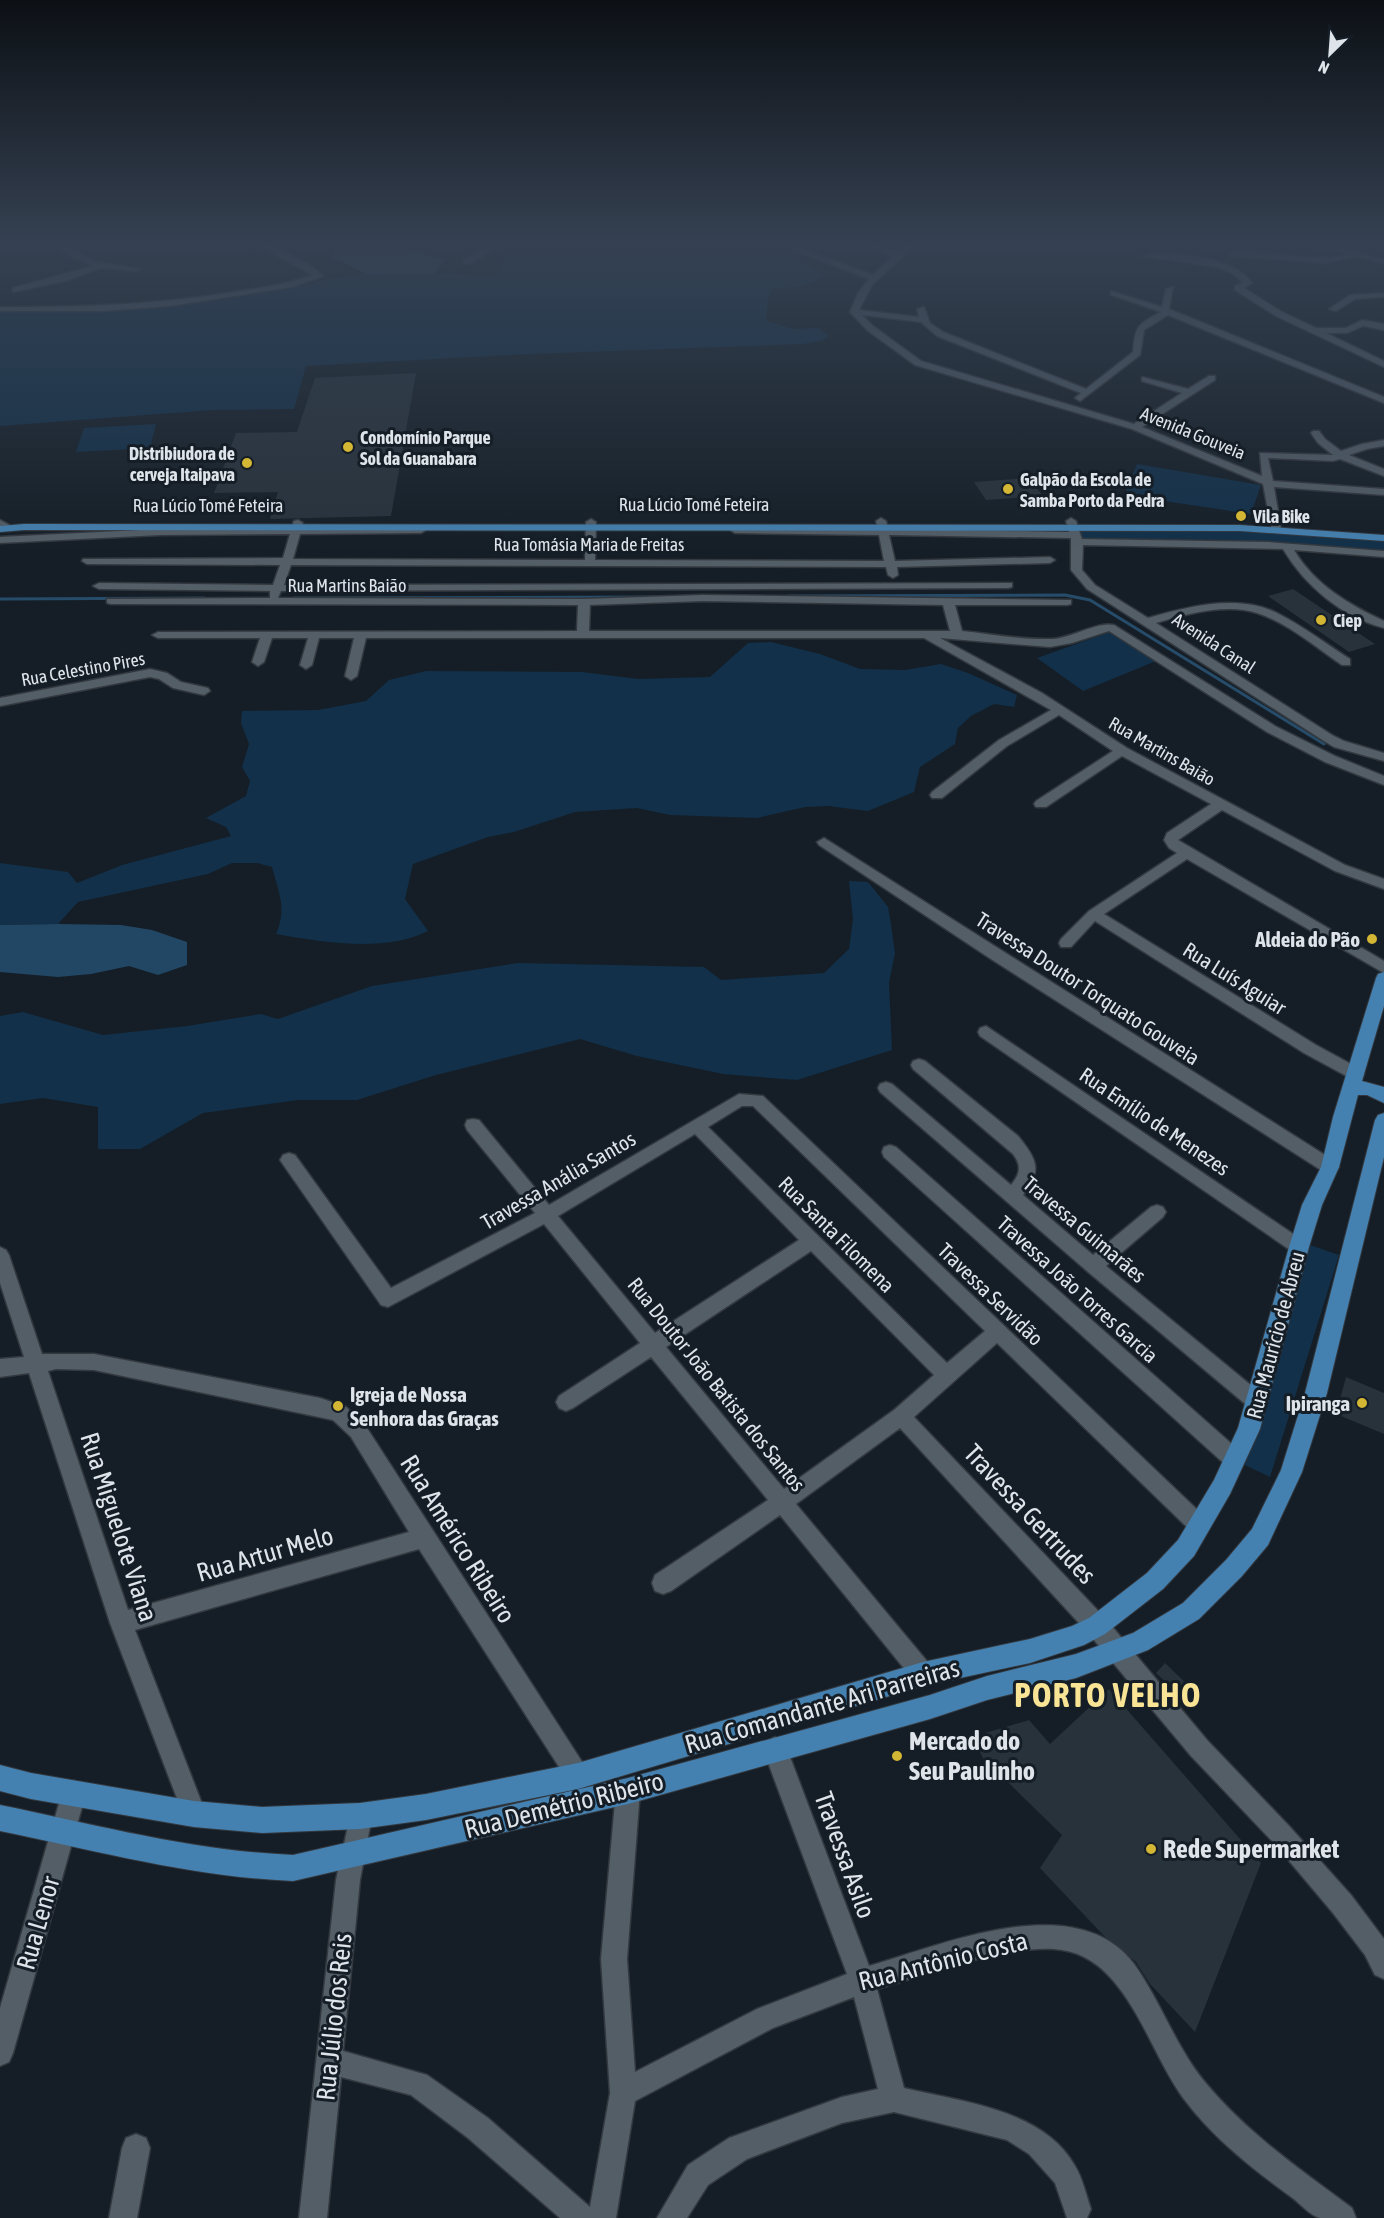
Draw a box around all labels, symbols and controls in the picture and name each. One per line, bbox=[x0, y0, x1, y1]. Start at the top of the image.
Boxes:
north arrow bbox=[1300, 24, 1360, 84]
text: N bbox=[1316, 57, 1332, 78]
street label: Avenida Gouveia bbox=[1138, 402, 1248, 464]
place label: Condomínio Parque Sol da Guanabara bbox=[360, 427, 491, 469]
marker: Condomínio Parque Sol da Guanabara bbox=[341, 440, 355, 454]
place label: Distribiudora de cerveja Itaipava bbox=[129, 443, 235, 485]
marker: Distribiudora de cerveja Itaipava bbox=[240, 456, 254, 470]
place label: Galpão da Escola de Samba Porto da Pedra bbox=[1020, 469, 1164, 511]
marker: Galpão da Escola de Samba Porto da Pedra bbox=[1001, 482, 1015, 496]
street label: Rua Lúcio Tomé Feteira bbox=[619, 494, 769, 515]
street label: Rua Lúcio Tomé Feteira bbox=[133, 495, 283, 516]
place label: Vila Bike bbox=[1252, 506, 1310, 527]
marker: Vila Bike bbox=[1234, 509, 1248, 523]
street label: Rua Tomásia Maria de Freitas bbox=[494, 534, 684, 555]
street label: Rua Martins Baião bbox=[288, 575, 406, 596]
street label: Avenida Canal bbox=[1169, 608, 1260, 678]
place label: Ciep bbox=[1333, 610, 1362, 631]
marker: Ciep bbox=[1314, 613, 1328, 627]
street label: Rua Celestino Pires bbox=[19, 648, 147, 690]
street label: Rua Martins Baião bbox=[1105, 712, 1219, 790]
street label: Travessa Doutor Torquato Gouveia bbox=[972, 907, 1204, 1069]
place label: Aldeia do Pão bbox=[1254, 927, 1360, 951]
marker: Aldeia do Pão bbox=[1365, 932, 1379, 946]
street label: Rua Luís Aguiar bbox=[1179, 937, 1292, 1020]
street label: Rua Emílio de Menezes bbox=[1076, 1062, 1234, 1180]
street label: Travessa Anália Santos bbox=[477, 1126, 639, 1234]
street label: Rua Santa Filomena bbox=[774, 1171, 900, 1297]
street label: Travessa Guimarães bbox=[1019, 1171, 1151, 1287]
street label: Travessa João Torres Garcia bbox=[993, 1211, 1163, 1367]
street label: Travessa Servidão bbox=[934, 1238, 1048, 1350]
street label: Rua Maurício de Abreu bbox=[1241, 1249, 1309, 1421]
street label: Rua Doutor João Batista dos Santos bbox=[623, 1272, 811, 1496]
place label: Igreja de Nossa Senhora das Graças bbox=[350, 1382, 499, 1430]
place label: Ipiranga bbox=[1286, 1391, 1350, 1415]
marker: Ipiranga bbox=[1355, 1396, 1369, 1410]
marker: Igreja de Nossa Senhora das Graças bbox=[331, 1399, 345, 1413]
street label: Rua Miguelote Viana bbox=[74, 1429, 164, 1625]
street label: Travessa Gertrudes bbox=[958, 1438, 1102, 1590]
street label: Rua Américo Ribeiro bbox=[394, 1449, 522, 1629]
street label: Rua Artur Melo bbox=[193, 1520, 337, 1588]
street label: Rua Comandante Ari Parreiras bbox=[681, 1652, 963, 1760]
district label: PORTO VELHO bbox=[1014, 1676, 1202, 1714]
place label: Mercado do Seu Paulinho bbox=[909, 1726, 1035, 1786]
marker: Mercado do Seu Paulinho bbox=[890, 1749, 904, 1763]
street label: Rua Demétrio Ribeiro bbox=[461, 1766, 667, 1844]
street label: Travessa Asilo bbox=[808, 1788, 882, 1922]
place label: Rede Supermarket bbox=[1163, 1834, 1340, 1864]
marker: Rede Supermarket bbox=[1144, 1842, 1158, 1856]
street label: Rua Lenor bbox=[10, 1873, 66, 1973]
street label: Rua Antônio Costa bbox=[855, 1926, 1031, 1996]
street label: Rua Júlio dos Reis bbox=[310, 1932, 358, 2102]

